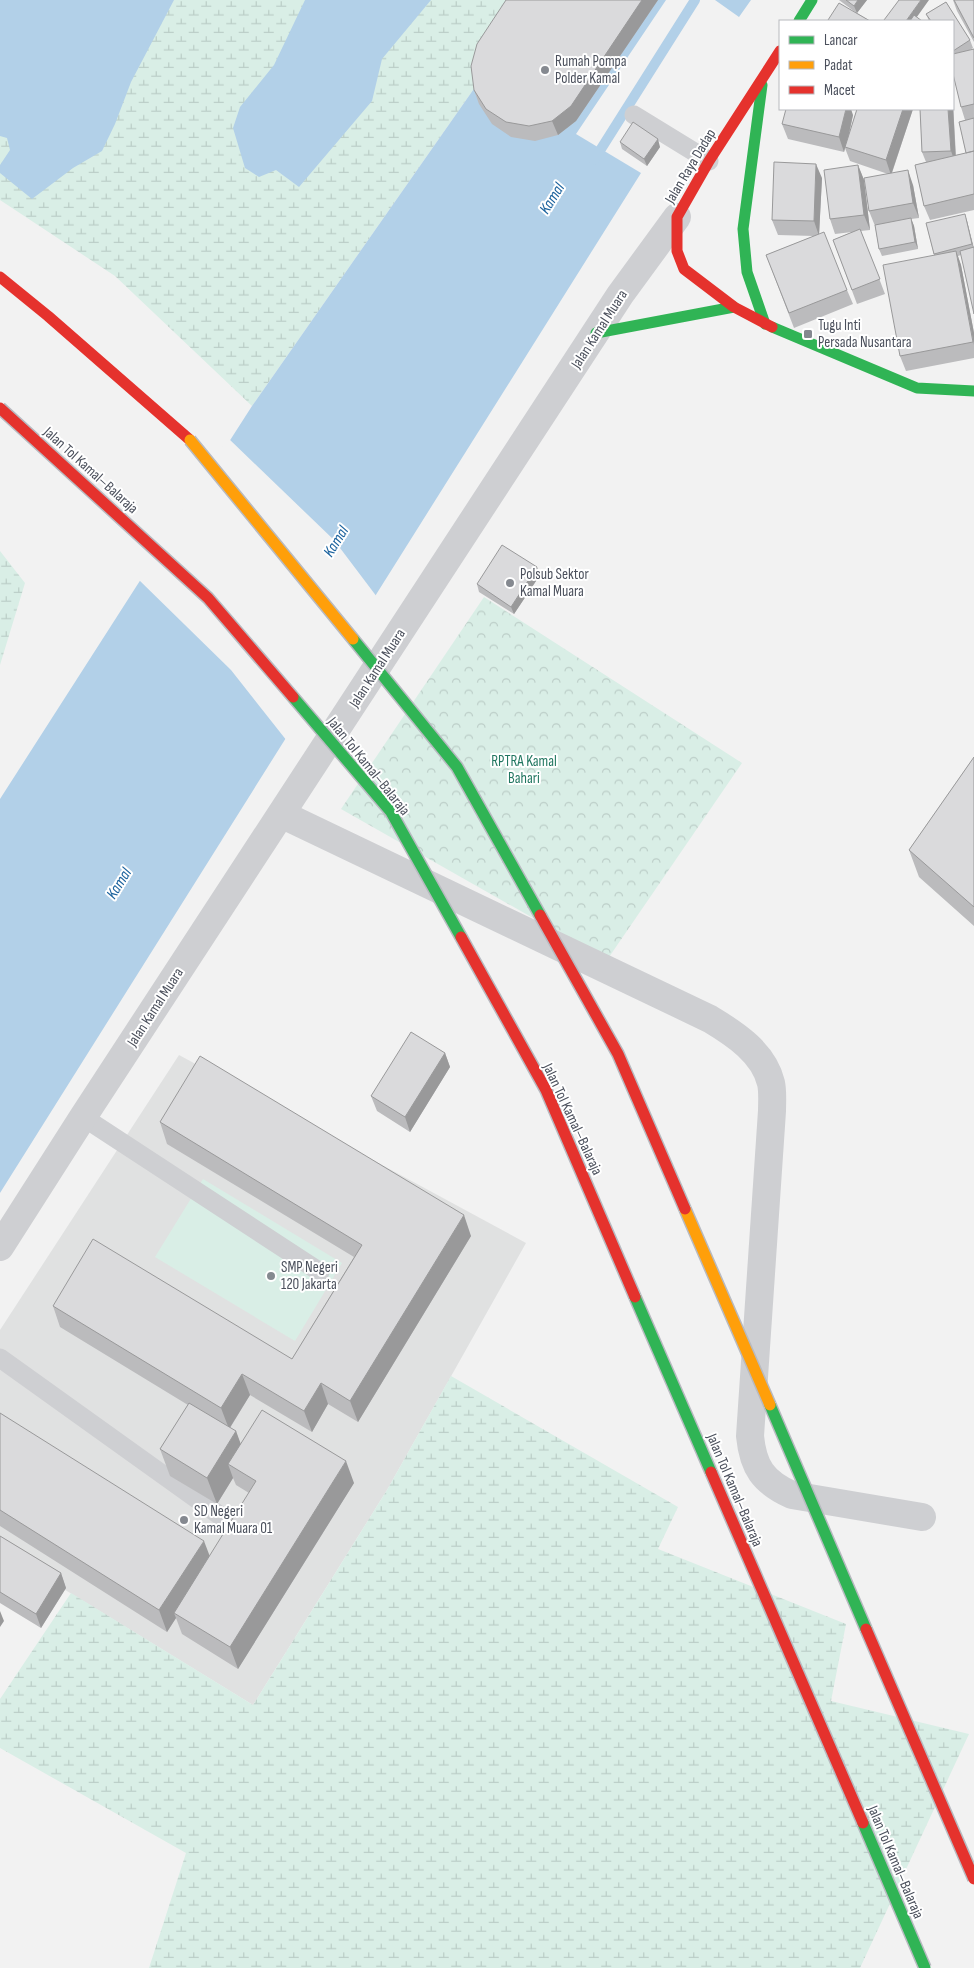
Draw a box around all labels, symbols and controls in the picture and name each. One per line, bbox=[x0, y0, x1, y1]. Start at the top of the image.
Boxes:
legend bbox=[779, 20, 954, 110]
text: Lancar bbox=[824, 31, 858, 50]
place label: Rumah Pompa Polder Kamal bbox=[555, 52, 627, 88]
text: Padat bbox=[824, 56, 853, 75]
marker: Rumah Pompa Polder Kamal bbox=[539, 64, 551, 76]
text: Macet bbox=[824, 81, 856, 100]
street label: Jalan Raya Dadap bbox=[660, 126, 720, 208]
water label: Kamal bbox=[536, 179, 570, 218]
street label: Jalan Kamal Muara bbox=[566, 286, 632, 373]
place label: Tugu Inti Persada Nusantara bbox=[818, 316, 912, 352]
marker: Tugu Inti Persada Nusantara bbox=[802, 328, 814, 340]
street label: Jalan Tol Kamal–Balaraja bbox=[39, 422, 142, 518]
water label: Kamal bbox=[320, 522, 354, 561]
place label: Polsub Sektor Kamal Muara bbox=[520, 565, 589, 601]
marker: Polsub Sektor Kamal Muara bbox=[504, 577, 516, 589]
street label: Jalan Kamal Muara bbox=[344, 625, 410, 712]
street label: Jalan Tol Kamal–Balaraja bbox=[322, 712, 414, 820]
park label: RPTRA Kamal Bahari bbox=[491, 752, 557, 788]
water label: Kamal bbox=[103, 864, 137, 903]
street label: Jalan Kamal Muara bbox=[122, 964, 188, 1051]
street label: Jalan Tol Kamal–Balaraja bbox=[538, 1059, 607, 1178]
place label: SMP Negeri 120 Jakarta bbox=[281, 1258, 338, 1294]
marker: SMP Negeri 120 Jakarta bbox=[265, 1270, 277, 1282]
street label: Jalan Tol Kamal–Balaraja bbox=[702, 1430, 767, 1550]
place label: SD Negeri Kamal Muara 01 bbox=[194, 1502, 273, 1538]
marker: SD Negeri Kamal Muara 01 bbox=[178, 1514, 190, 1526]
street label: Jalan Tol Kamal–Balaraja bbox=[863, 1802, 928, 1922]

